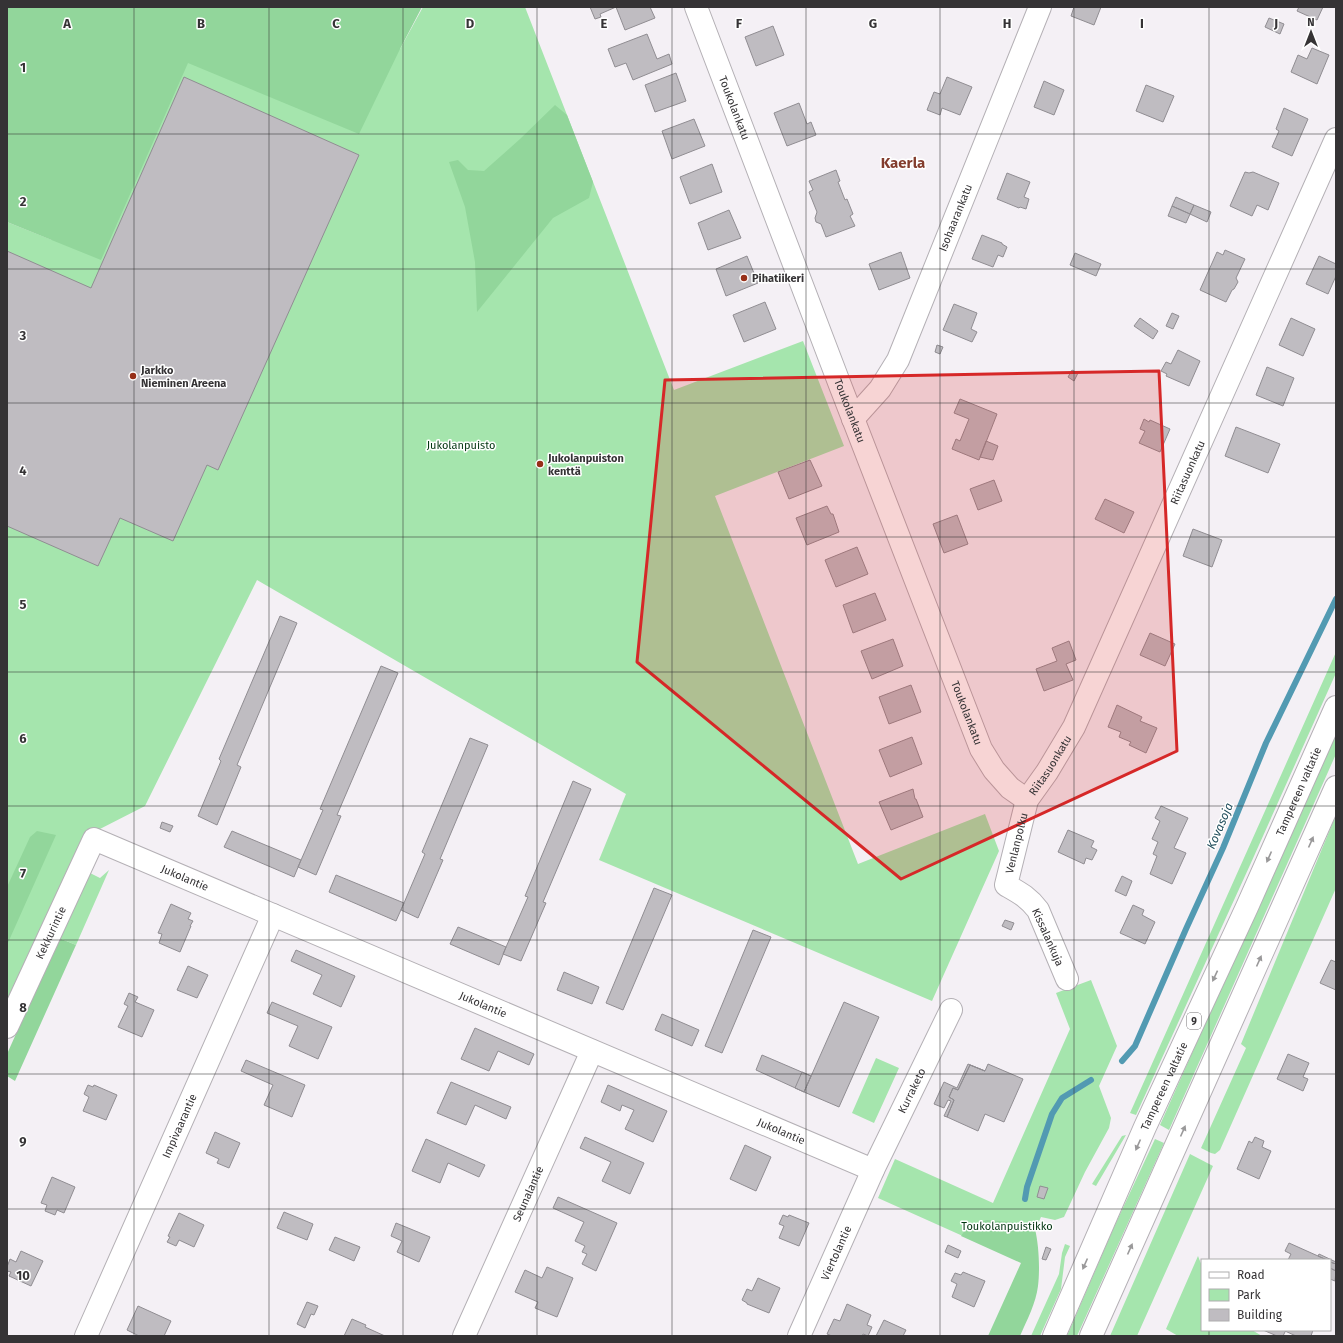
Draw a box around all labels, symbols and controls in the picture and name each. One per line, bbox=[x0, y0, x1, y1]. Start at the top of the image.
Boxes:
north arrow bbox=[1291, 12, 1331, 52]
text: A bbox=[62, 16, 71, 31]
text: B bbox=[197, 16, 205, 31]
text: C bbox=[332, 16, 340, 31]
text: D bbox=[466, 16, 475, 31]
text: E bbox=[601, 16, 608, 31]
text: F bbox=[736, 16, 743, 31]
text: G bbox=[869, 16, 877, 31]
text: H bbox=[1003, 16, 1011, 31]
text: I bbox=[1140, 16, 1144, 31]
text: J bbox=[1273, 16, 1278, 31]
text: N bbox=[1307, 16, 1315, 29]
text: 1 bbox=[20, 60, 26, 75]
street label: Toukolankatu bbox=[716, 74, 752, 142]
district label: Kaerla bbox=[881, 154, 925, 172]
street label: Isohaarankatu bbox=[936, 182, 975, 253]
text: 2 bbox=[20, 194, 27, 209]
place label: Pihatiikeri bbox=[752, 272, 804, 285]
marker: Pihatiikeri bbox=[739, 273, 749, 283]
text: 3 bbox=[19, 328, 27, 343]
place label: Jarkko Nieminen Areena bbox=[140, 364, 226, 390]
marker: Jarkko Nieminen Areena bbox=[128, 371, 138, 381]
street label: Toukolankatu bbox=[831, 377, 868, 445]
street label: Riitasuonkatu bbox=[1168, 438, 1208, 507]
park label: Jukolanpuisto bbox=[427, 439, 495, 452]
place label: Jukolanpuiston kenttä bbox=[547, 452, 624, 478]
marker: Jukolanpuiston kenttä bbox=[535, 459, 545, 469]
text: 4 bbox=[19, 463, 27, 478]
text: 5 bbox=[20, 597, 27, 612]
street label: Toukolankatu bbox=[948, 679, 985, 747]
text: 6 bbox=[19, 731, 27, 746]
street label: Riitasuonkatu bbox=[1026, 733, 1074, 798]
street label: Tampereen valtatie bbox=[1274, 745, 1324, 838]
water label: Kovasoja bbox=[1204, 801, 1236, 851]
street label: Venlanpolku bbox=[1003, 811, 1031, 875]
one-way arrow bbox=[1308, 836, 1315, 848]
one-way arrow bbox=[1266, 852, 1272, 863]
street label: Jukolantie bbox=[159, 862, 211, 894]
text: 7 bbox=[20, 866, 26, 881]
street label: Kekkurintie bbox=[33, 904, 69, 961]
street label: Kissalankuja bbox=[1029, 906, 1066, 968]
one-way arrow bbox=[1256, 954, 1262, 966]
one-way arrow bbox=[1212, 970, 1218, 981]
street label: Jukolantie bbox=[457, 989, 509, 1021]
text: 8 bbox=[19, 1000, 27, 1015]
road number: 9 bbox=[1187, 1013, 1201, 1029]
street label: Tampereen valtatie bbox=[1138, 1040, 1190, 1132]
street label: Kurraketo bbox=[896, 1066, 929, 1116]
street label: Impivaarantie bbox=[160, 1092, 200, 1160]
street label: Jukolantie bbox=[755, 1116, 807, 1147]
one-way arrow bbox=[1180, 1125, 1186, 1136]
text: 9 bbox=[19, 1134, 27, 1149]
one-way arrow bbox=[1134, 1139, 1140, 1151]
street label: Seunalantie bbox=[510, 1164, 546, 1224]
park label: Toukolanpuistikko bbox=[961, 1220, 1053, 1233]
street label: Viertolantie bbox=[819, 1224, 854, 1282]
one-way arrow bbox=[1127, 1244, 1133, 1255]
one-way arrow bbox=[1082, 1258, 1088, 1270]
legend bbox=[1201, 1259, 1331, 1331]
text: 10 bbox=[16, 1268, 30, 1283]
text: Road bbox=[1237, 1268, 1265, 1282]
text: Park bbox=[1237, 1288, 1261, 1302]
text: Building bbox=[1237, 1308, 1283, 1322]

